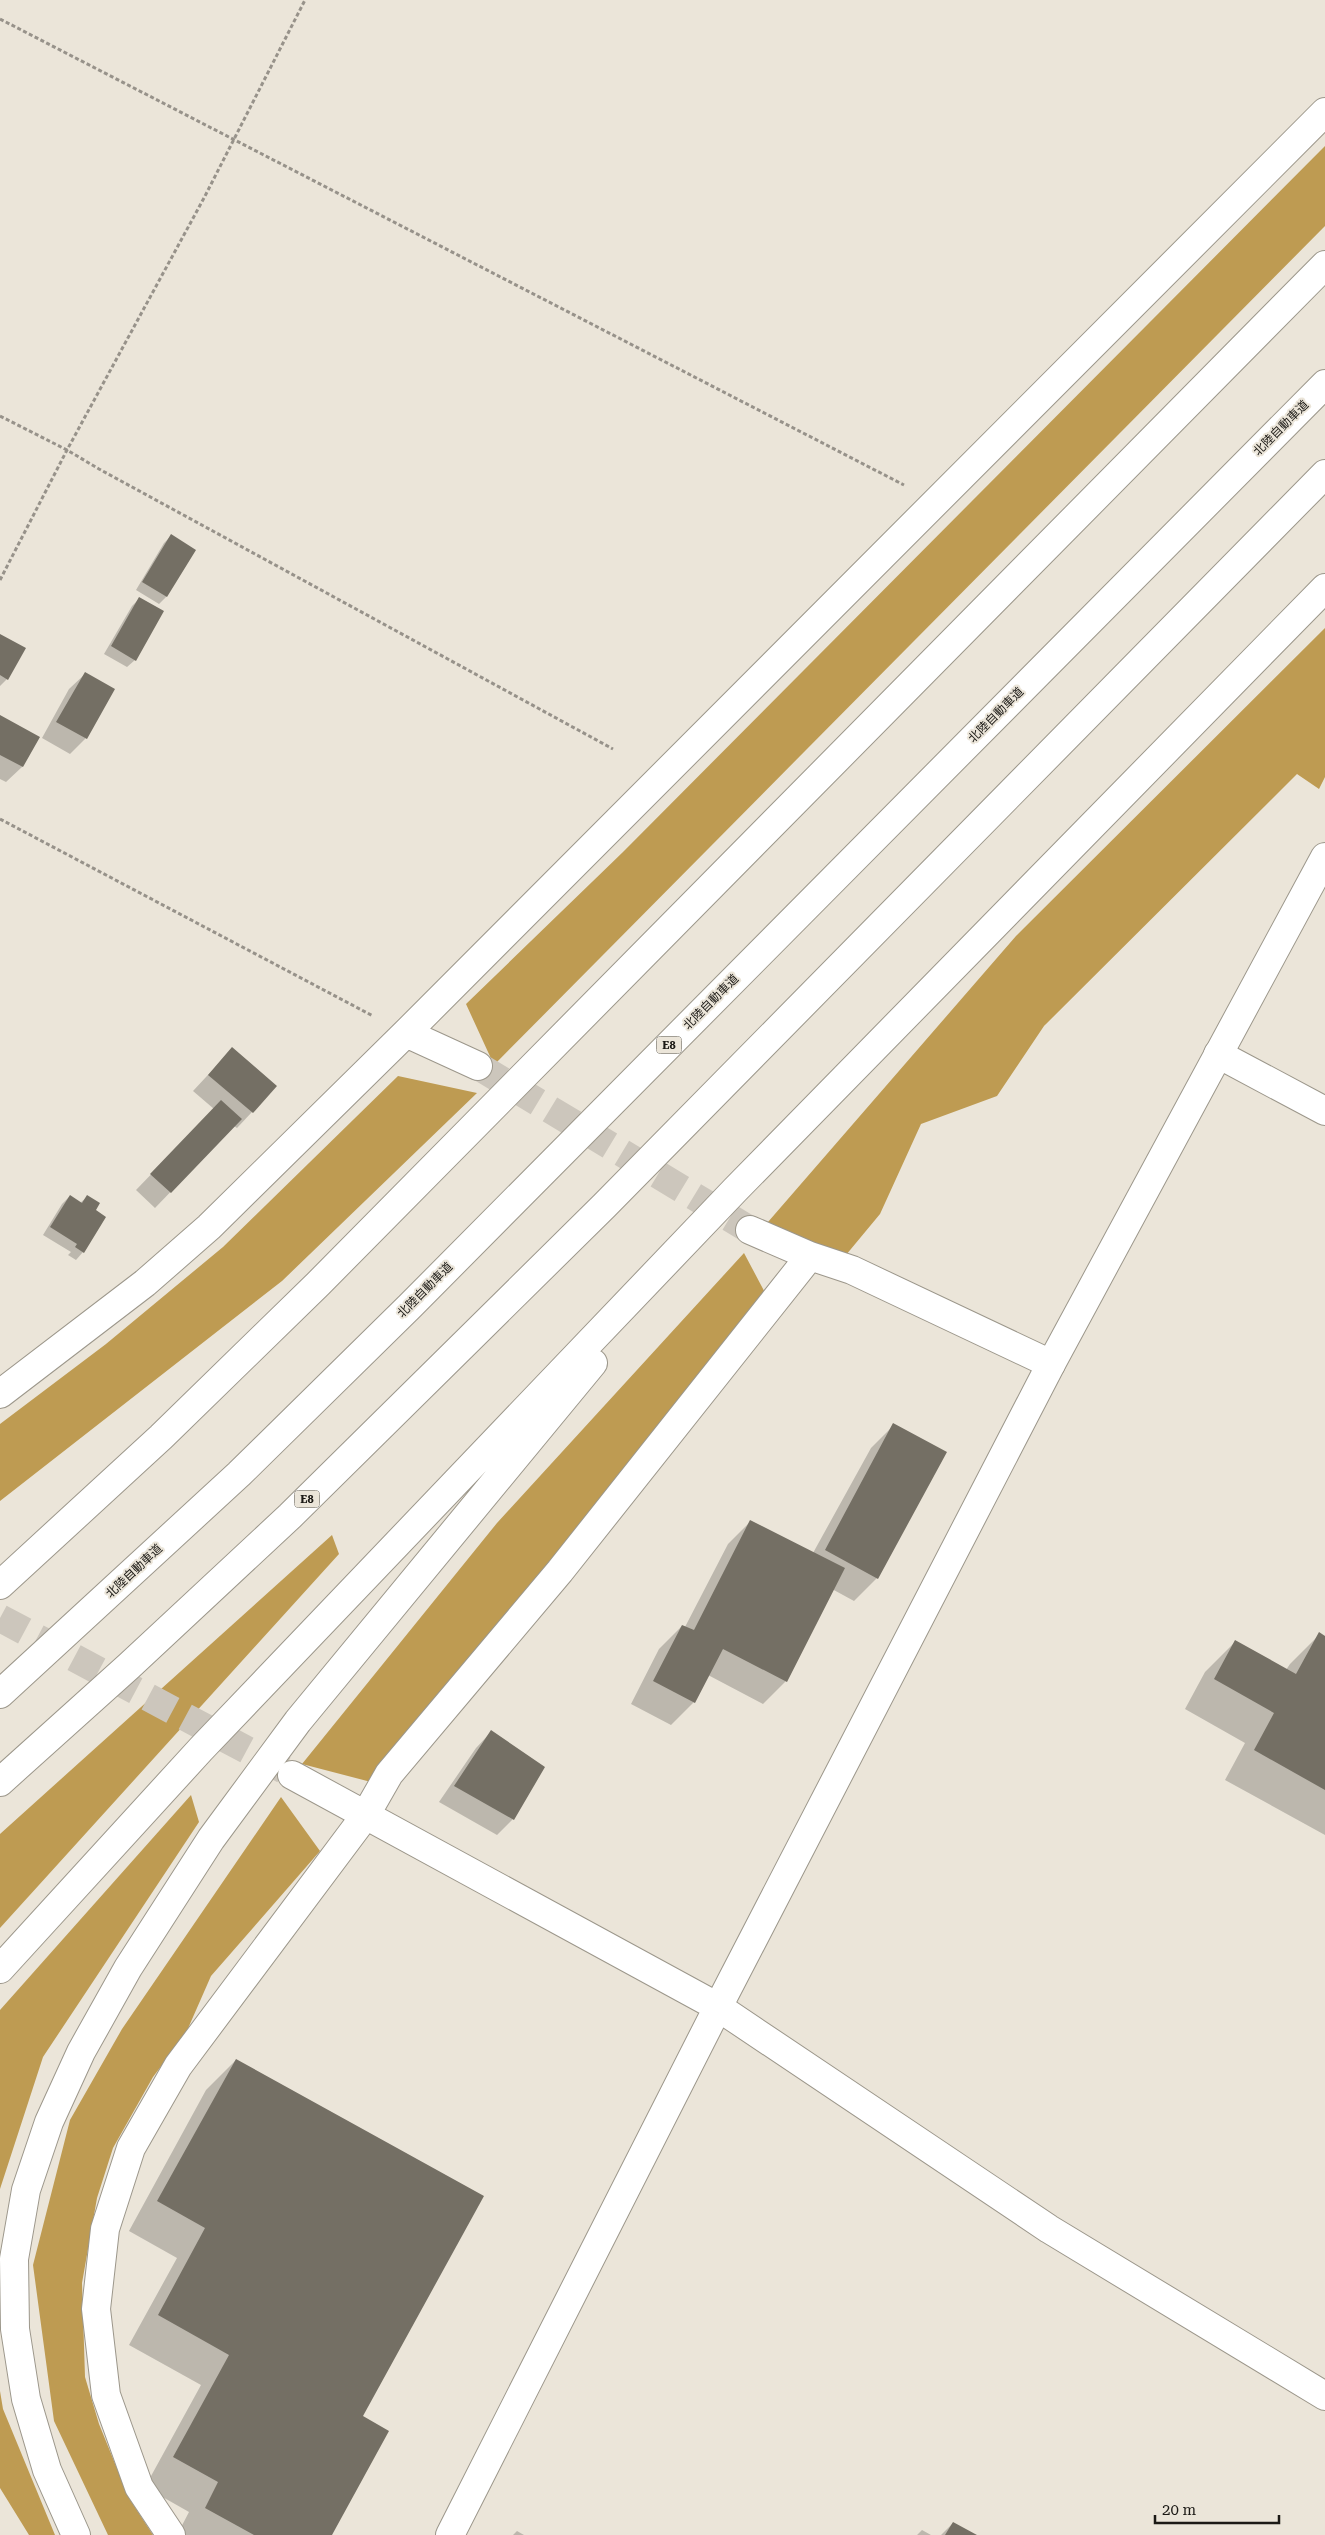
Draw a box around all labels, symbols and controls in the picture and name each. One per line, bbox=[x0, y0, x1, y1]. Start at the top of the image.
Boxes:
street label: 北陸自動車道 bbox=[1251, 398, 1311, 458]
street label: 北陸自動車道 bbox=[966, 685, 1026, 745]
street label: 北陸自動車道 bbox=[681, 972, 741, 1032]
road number: E8 bbox=[656, 1036, 682, 1054]
street label: 北陸自動車道 bbox=[395, 1260, 455, 1320]
road number: E8 bbox=[294, 1490, 320, 1508]
street label: 北陸自動車道 bbox=[103, 1541, 165, 1601]
scale bar bbox=[1155, 2492, 1279, 2524]
text: 20 m bbox=[1162, 2501, 1197, 2519]

